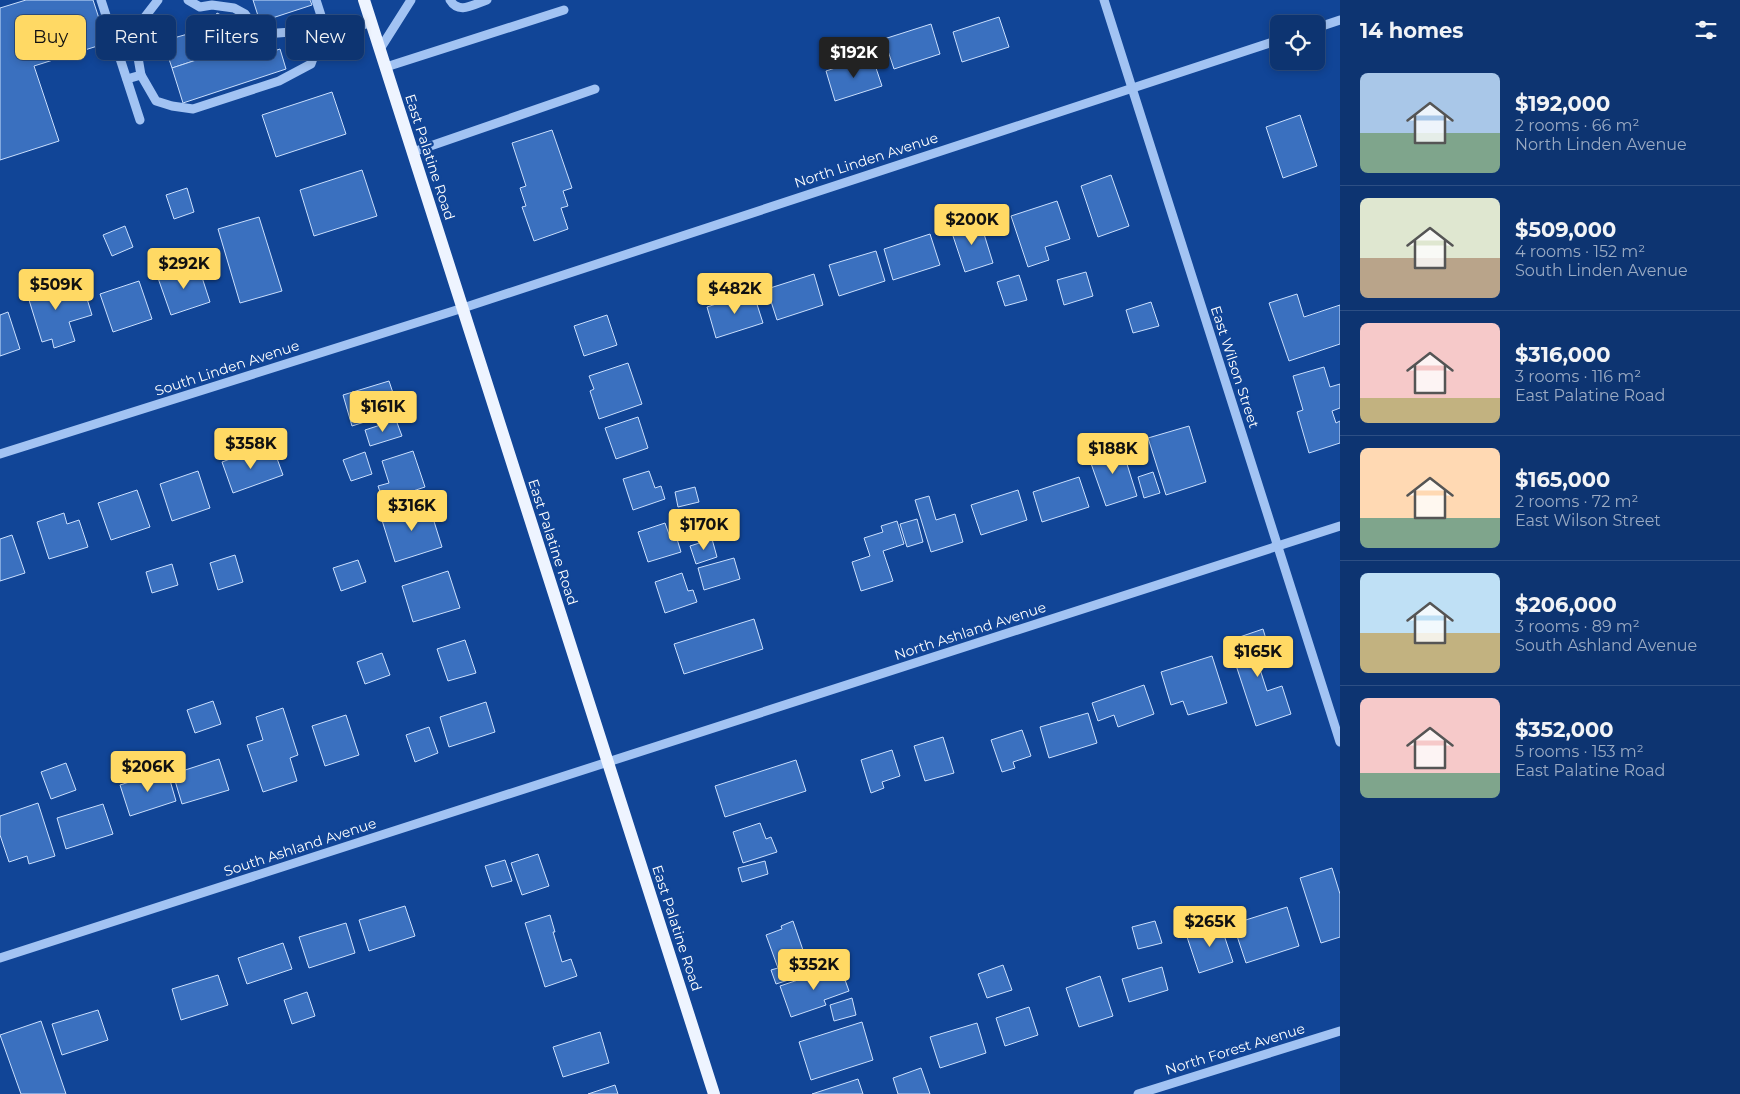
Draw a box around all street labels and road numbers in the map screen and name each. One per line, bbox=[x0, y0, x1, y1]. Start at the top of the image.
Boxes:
street label: East Palatine Road bbox=[401, 92, 459, 222]
street label: North Linden Avenue bbox=[792, 128, 940, 192]
street label: East Wilson Street bbox=[1207, 304, 1263, 431]
street label: South Linden Avenue bbox=[152, 336, 302, 400]
street label: East Palatine Road bbox=[524, 477, 582, 607]
street label: North Ashland Avenue bbox=[892, 598, 1048, 664]
street label: South Ashland Avenue bbox=[221, 814, 379, 880]
street label: East Palatine Road bbox=[648, 863, 706, 993]
street label: North Forest Avenue bbox=[1163, 1019, 1307, 1079]

